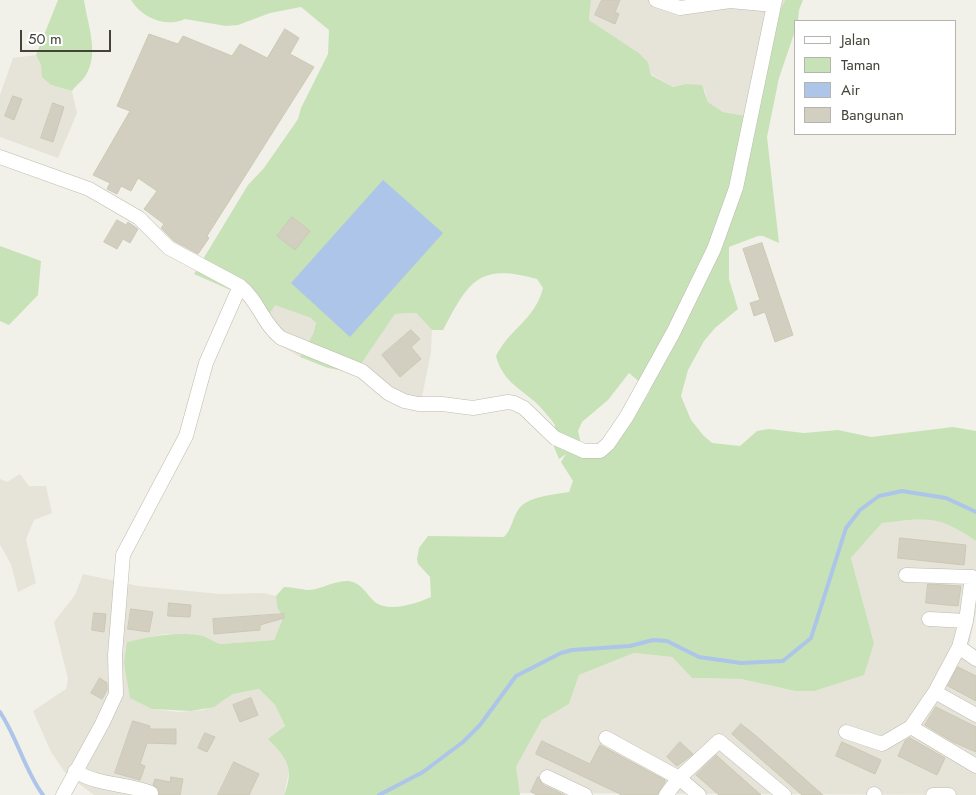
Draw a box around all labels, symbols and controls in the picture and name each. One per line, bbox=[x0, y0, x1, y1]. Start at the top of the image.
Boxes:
scale bar bbox=[22, 20, 114, 52]
legend bbox=[794, 20, 956, 135]
text: 50 m bbox=[28, 28, 62, 50]
text: Jalan bbox=[841, 29, 870, 51]
text: Taman bbox=[841, 54, 880, 76]
text: Air bbox=[841, 79, 860, 101]
text: Bangunan bbox=[841, 104, 904, 126]

